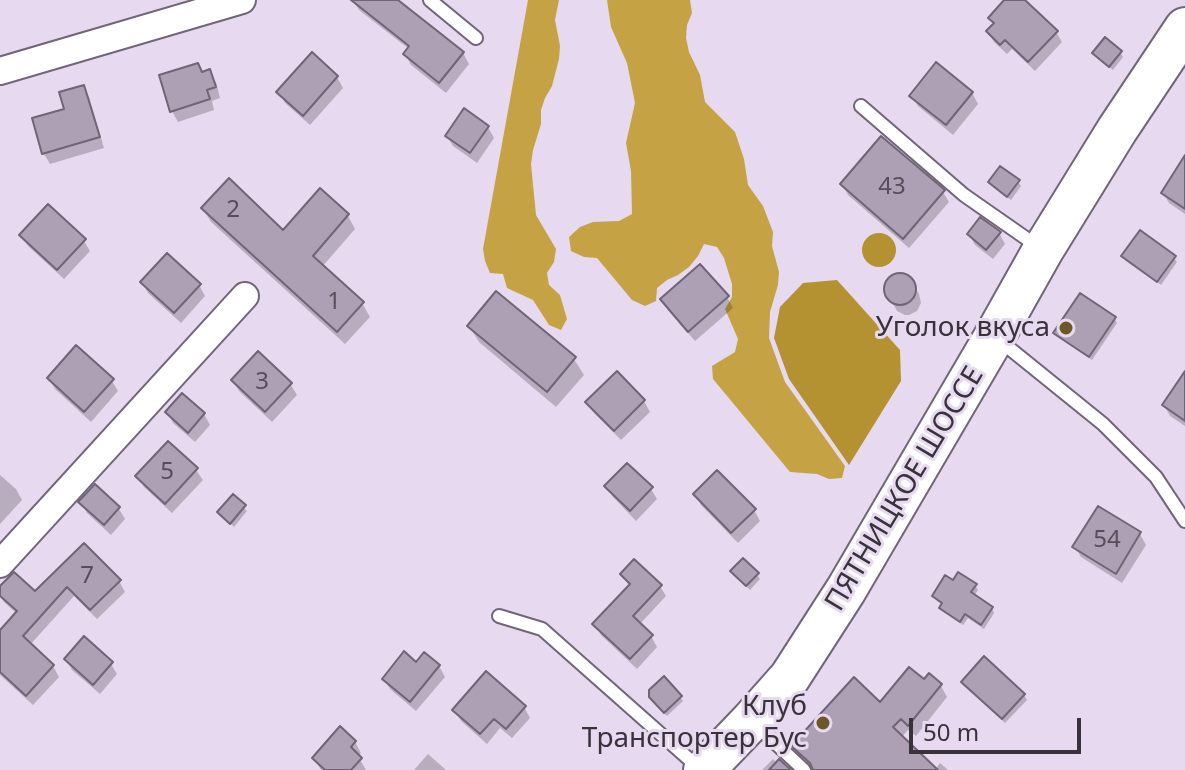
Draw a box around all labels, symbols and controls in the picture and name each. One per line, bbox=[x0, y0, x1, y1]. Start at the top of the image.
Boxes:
house number: 43 bbox=[878, 173, 906, 201]
house number: 2 bbox=[226, 196, 240, 224]
house number: 1 bbox=[327, 288, 341, 316]
place label: Уголок вкуса bbox=[876, 311, 1050, 345]
marker: Уголок вкуса bbox=[1057, 319, 1075, 337]
street label: ПЯТНИЦКОЕ ШОССЕ bbox=[819, 361, 991, 617]
house number: 3 bbox=[255, 368, 269, 396]
house number: 5 bbox=[160, 458, 174, 486]
house number: 54 bbox=[1093, 526, 1121, 554]
house number: 7 bbox=[80, 562, 94, 590]
place label: Клуб Транспортер Бус bbox=[582, 690, 807, 756]
scale bar bbox=[913, 702, 1085, 752]
marker: Клуб Транспортер Бус bbox=[814, 714, 832, 732]
text: 50 m bbox=[923, 715, 979, 748]

